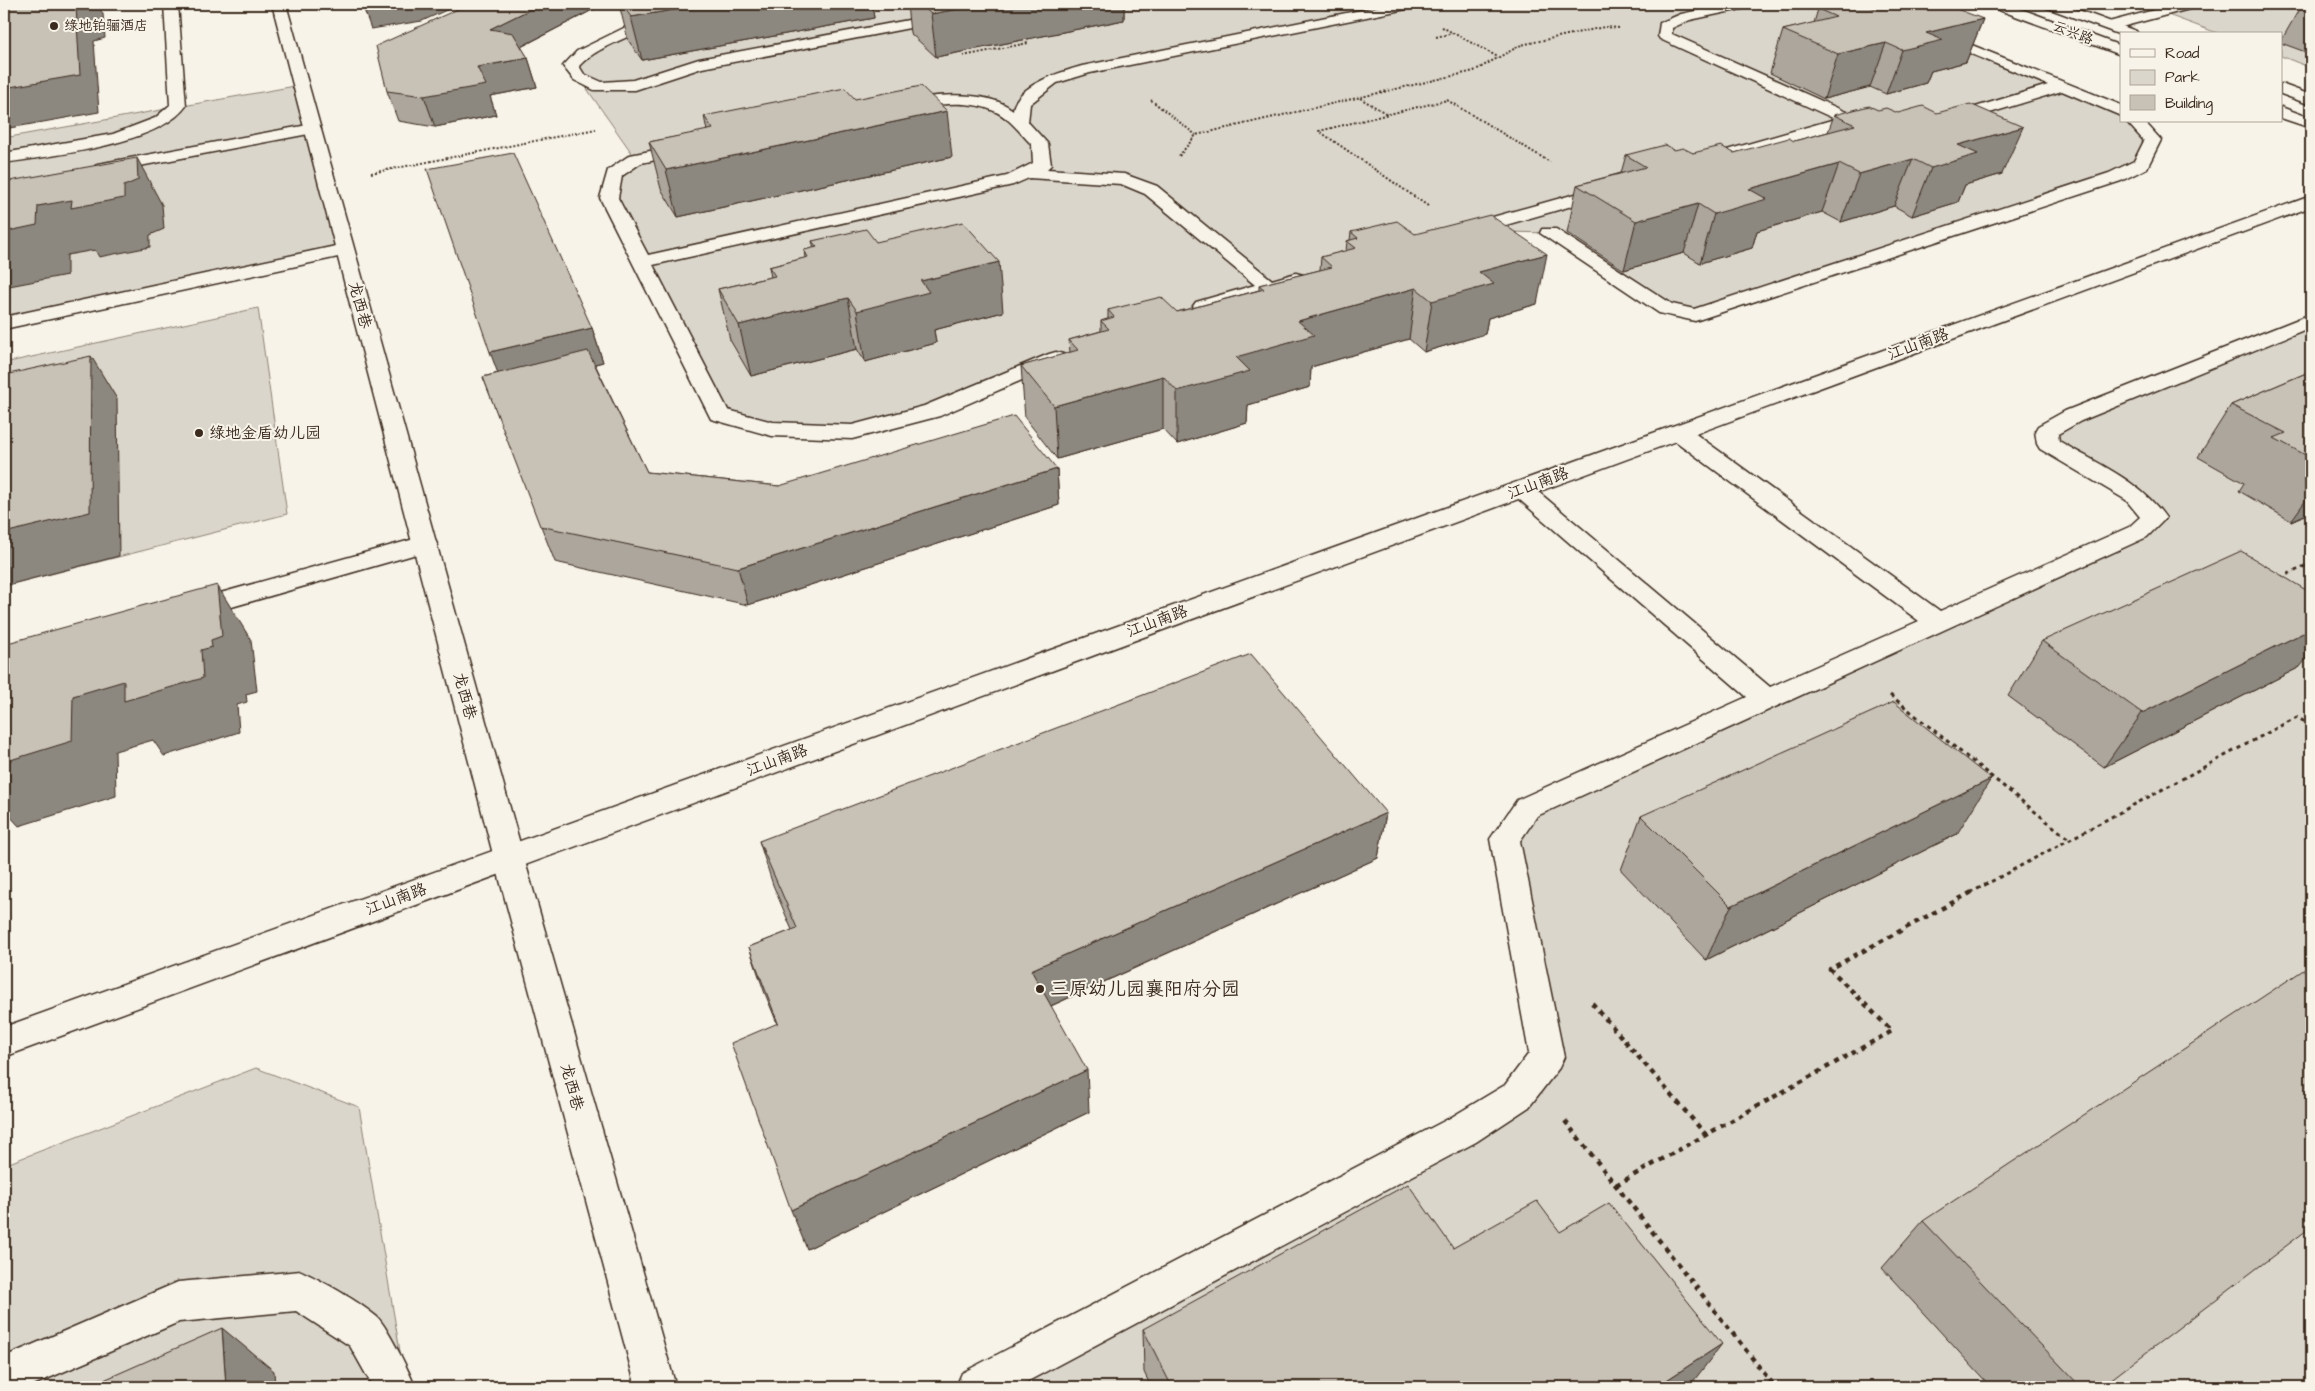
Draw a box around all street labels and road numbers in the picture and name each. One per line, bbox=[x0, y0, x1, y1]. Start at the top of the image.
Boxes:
street label: 云兴路 bbox=[2050, 16, 2096, 50]
street label: 龙西巷 bbox=[343, 279, 377, 331]
street label: 江山南路 bbox=[1884, 323, 1952, 365]
street label: 江山南路 bbox=[1504, 462, 1572, 504]
street label: 江山南路 bbox=[1123, 600, 1191, 642]
street label: 龙西巷 bbox=[448, 670, 482, 722]
street label: 江山南路 bbox=[743, 739, 811, 781]
street label: 江山南路 bbox=[362, 878, 430, 920]
street label: 龙西巷 bbox=[555, 1061, 589, 1113]

